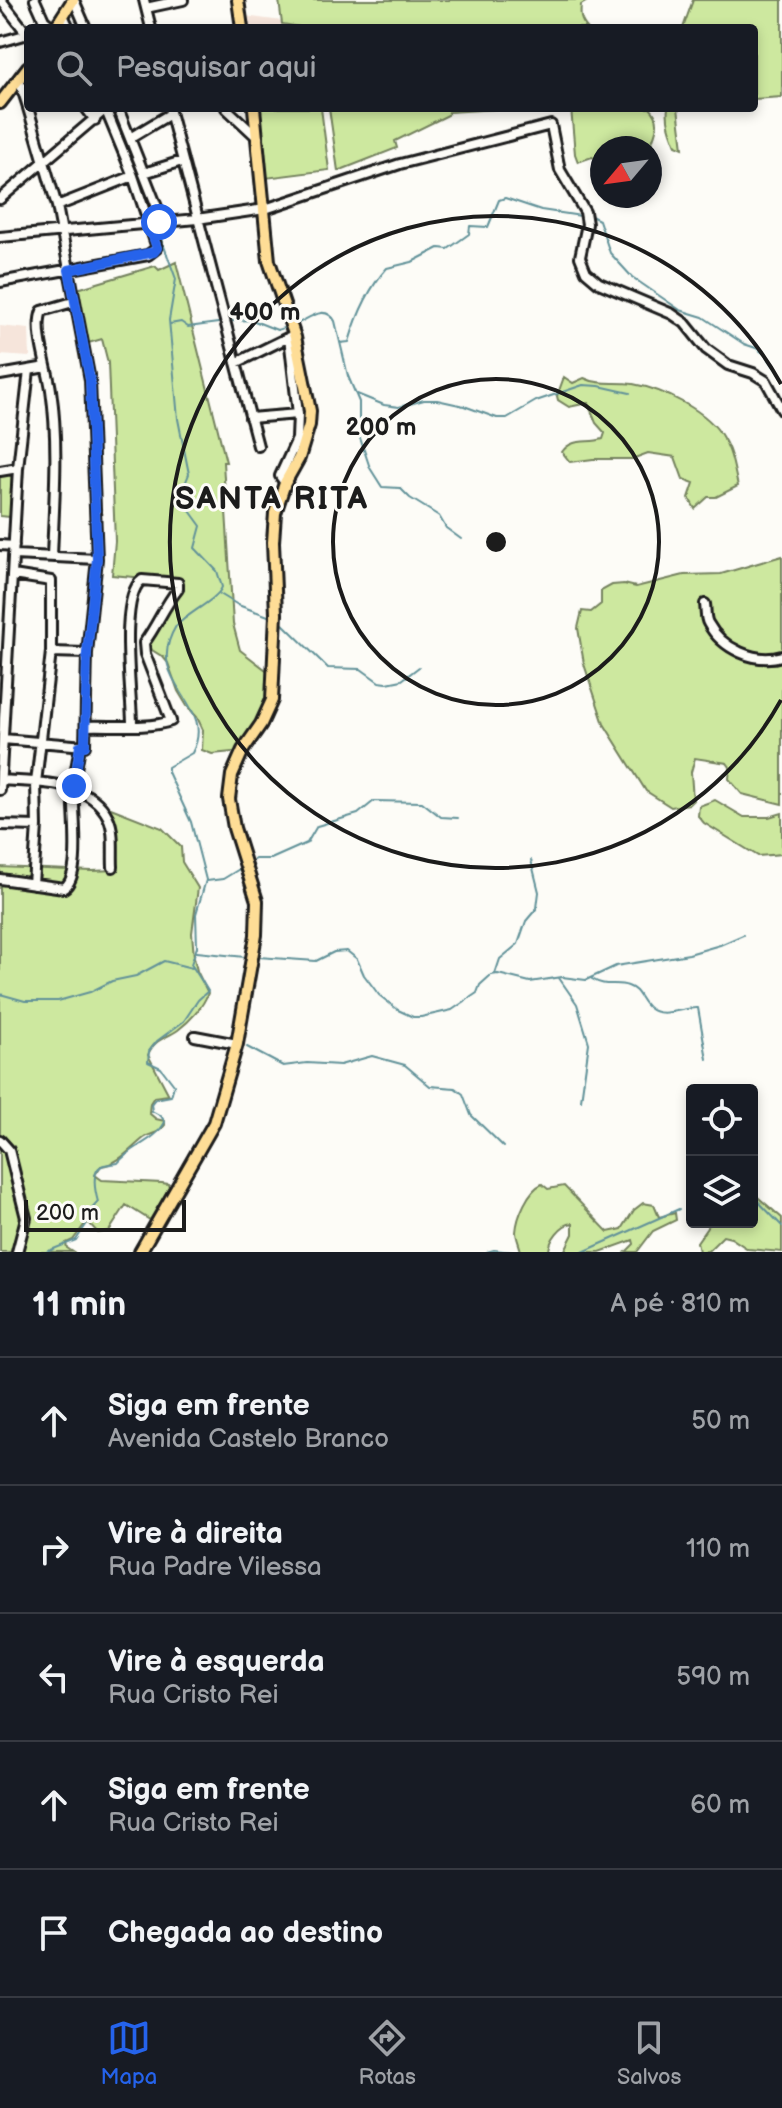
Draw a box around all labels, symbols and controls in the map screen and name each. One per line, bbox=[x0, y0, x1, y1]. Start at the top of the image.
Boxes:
search box bbox=[24, 24, 758, 112]
icon: search bbox=[52, 46, 96, 90]
text: Pesquisar aqui bbox=[116, 50, 317, 86]
north arrow bbox=[590, 136, 662, 208]
route start bbox=[141, 204, 177, 240]
text: 400 m bbox=[230, 298, 301, 327]
text: 200 m bbox=[346, 413, 416, 442]
district label: SANTA RITA bbox=[175, 480, 369, 519]
centre of rings bbox=[482, 528, 510, 556]
route end bbox=[56, 768, 92, 804]
map controls bbox=[686, 1084, 758, 1228]
button: locate bbox=[686, 1084, 758, 1156]
button: layers bbox=[686, 1156, 758, 1228]
scale bar bbox=[24, 1196, 186, 1232]
text: 200 m bbox=[36, 1200, 99, 1227]
text: 11 min bbox=[32, 1284, 126, 1325]
text: A pé · 810 m bbox=[610, 1289, 750, 1320]
text: Siga em frente bbox=[108, 1388, 310, 1424]
icon: ahead bbox=[32, 1399, 76, 1443]
text: 50 m bbox=[691, 1406, 750, 1437]
text: Avenida Castelo Branco bbox=[108, 1424, 389, 1455]
text: Vire à direita bbox=[108, 1516, 283, 1552]
icon: right bbox=[32, 1527, 76, 1571]
text: 110 m bbox=[686, 1534, 750, 1565]
text: Rua Padre Vilessa bbox=[108, 1552, 322, 1583]
text: Vire à esquerda bbox=[108, 1644, 325, 1680]
icon: left bbox=[32, 1655, 76, 1699]
text: 590 m bbox=[676, 1662, 750, 1693]
text: Rua Cristo Rei bbox=[108, 1680, 279, 1711]
text: Siga em frente bbox=[108, 1772, 310, 1808]
icon: ahead bbox=[32, 1783, 76, 1827]
text: 60 m bbox=[690, 1790, 750, 1821]
text: Rua Cristo Rei bbox=[108, 1808, 279, 1839]
icon: arrive bbox=[32, 1911, 76, 1955]
text: Chegada ao destino bbox=[108, 1915, 383, 1951]
tab: Mapa bbox=[101, 2016, 157, 2091]
tab: Rotas bbox=[358, 2016, 416, 2091]
tab: Salvos bbox=[617, 2016, 681, 2091]

